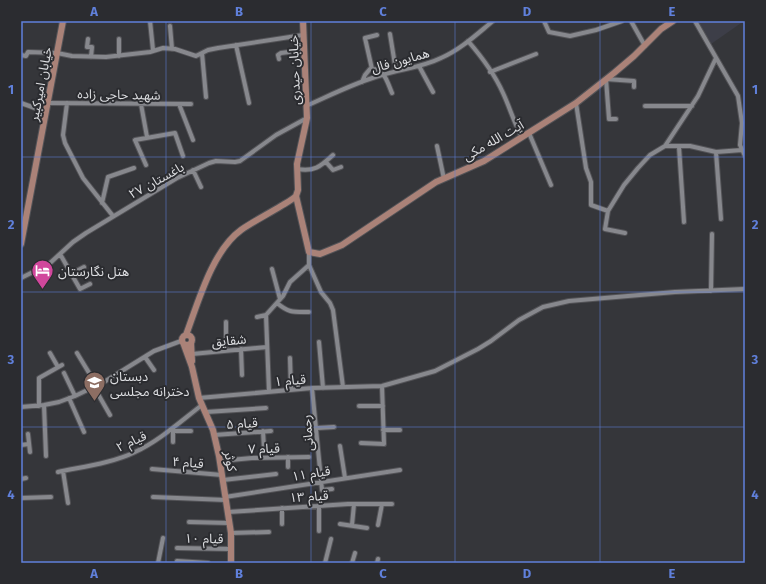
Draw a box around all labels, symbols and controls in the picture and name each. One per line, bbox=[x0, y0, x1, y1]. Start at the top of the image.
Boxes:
text: A bbox=[89, 4, 98, 19]
text: B bbox=[235, 4, 243, 19]
text: C bbox=[379, 4, 387, 19]
text: D bbox=[523, 4, 532, 19]
text: E bbox=[669, 4, 676, 19]
street label: خیابان حیدری bbox=[286, 34, 304, 105]
street label: خیابان امیرکبیر bbox=[26, 45, 56, 124]
street label: همایون فال bbox=[369, 45, 431, 77]
text: 1 bbox=[8, 82, 14, 97]
text: 1 bbox=[752, 82, 758, 97]
street label: شهید حاجی زاده bbox=[77, 86, 161, 104]
street label: آیت الله مکی bbox=[460, 116, 528, 165]
street label: باغستان ۲۷ bbox=[126, 159, 187, 203]
text: 2 bbox=[8, 217, 15, 232]
text: 2 bbox=[752, 217, 759, 232]
hotel icon: هتل نگارستان bbox=[30, 258, 56, 291]
place label: هتل نگارستان bbox=[58, 264, 129, 280]
street label: شقایق bbox=[211, 332, 247, 350]
text: 3 bbox=[7, 352, 15, 367]
text: 3 bbox=[751, 352, 759, 367]
place label: دبستان دخترانه مجلسی bbox=[110, 369, 190, 400]
school or university icon: دبستان دخترانه مجلسی bbox=[82, 370, 108, 403]
street label: قیام ۱ bbox=[274, 372, 307, 391]
street label: رحمانی bbox=[298, 414, 318, 452]
street label: قیام ۵ bbox=[226, 415, 259, 434]
street label: قیام ۲ bbox=[114, 428, 150, 457]
street label: قیام ۷ bbox=[248, 440, 280, 459]
street label: کوثر bbox=[221, 449, 240, 473]
street label: قیام ۴ bbox=[172, 454, 204, 473]
street label: قیام ۱۱ bbox=[291, 463, 332, 486]
text: 4 bbox=[7, 487, 15, 502]
text: 4 bbox=[751, 487, 759, 502]
street label: قیام ۱۳ bbox=[289, 488, 329, 507]
street label: قیام ۱۰ bbox=[184, 531, 224, 548]
text: A bbox=[89, 566, 98, 581]
text: B bbox=[235, 566, 243, 581]
text: C bbox=[379, 566, 387, 581]
text: D bbox=[523, 566, 532, 581]
text: E bbox=[669, 566, 676, 581]

